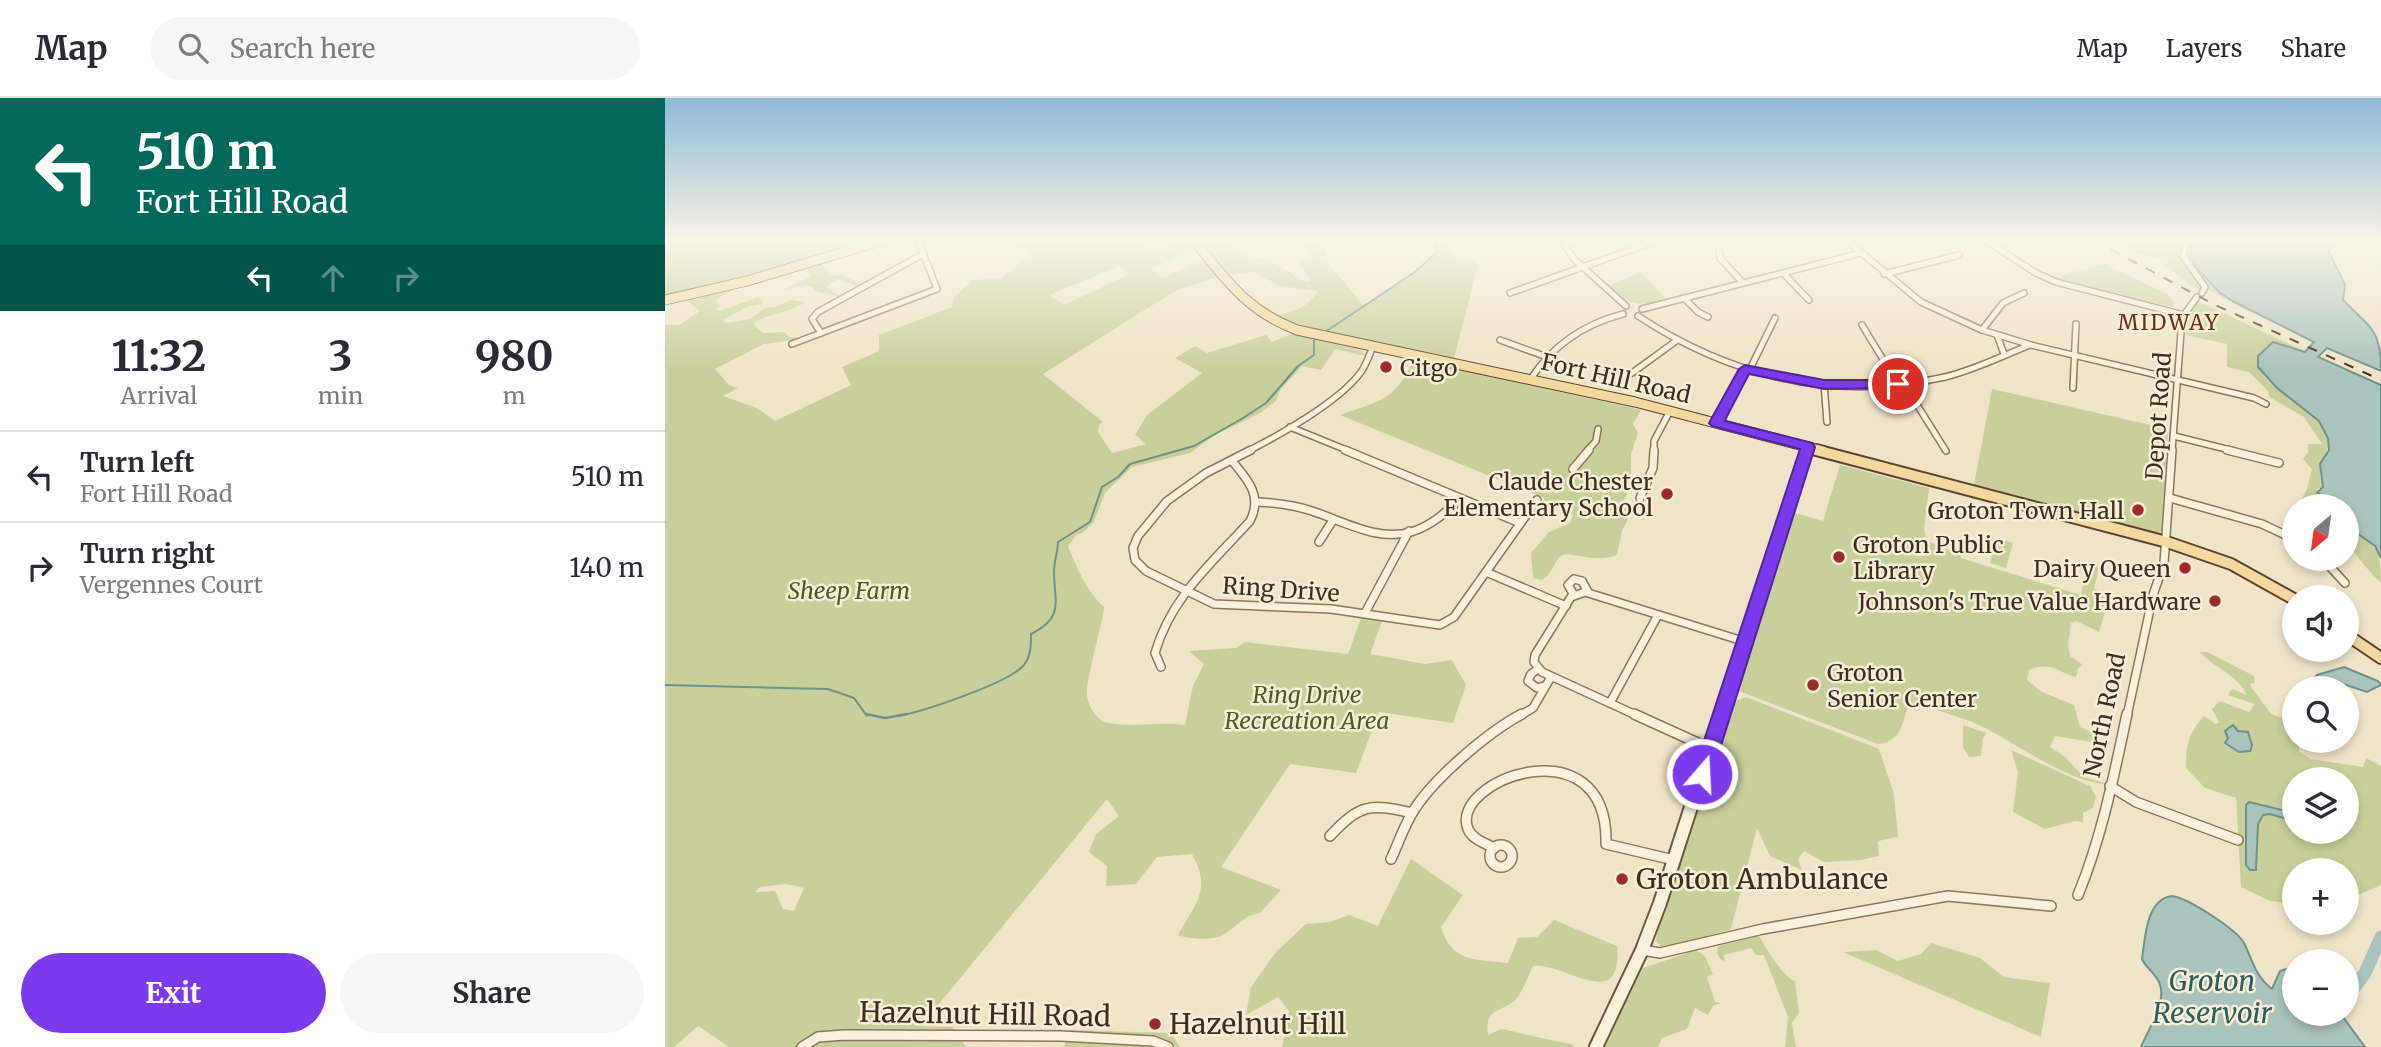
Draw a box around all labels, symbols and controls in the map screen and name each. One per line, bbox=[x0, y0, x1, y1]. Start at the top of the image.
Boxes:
search box bbox=[150, 17, 640, 80]
text: Map bbox=[35, 28, 108, 69]
icon: search bbox=[174, 29, 212, 67]
text: Search here bbox=[230, 32, 375, 65]
text: Map bbox=[2077, 33, 2128, 64]
text: Layers bbox=[2166, 33, 2242, 64]
text: Share bbox=[2280, 33, 2346, 64]
text: 510 m bbox=[136, 121, 276, 182]
icon: left bbox=[21, 126, 112, 217]
text: Fort Hill Road bbox=[136, 182, 348, 222]
icon: left bbox=[241, 259, 279, 297]
icon: ahead bbox=[314, 259, 352, 297]
icon: right bbox=[387, 259, 425, 297]
district label: MIDWAY bbox=[2118, 309, 2220, 336]
text: 11:32 bbox=[111, 330, 206, 382]
text: 3 bbox=[328, 330, 353, 382]
text: 980 bbox=[475, 330, 554, 382]
street label: Fort Hill Road bbox=[1538, 347, 1694, 409]
street label: Depot Road bbox=[2139, 351, 2177, 481]
place label: Citgo bbox=[1400, 353, 1458, 382]
pin bbox=[1868, 354, 1928, 414]
marker: Citgo bbox=[1378, 359, 1394, 375]
icon: arrive bbox=[1879, 365, 1917, 403]
text: Arrival bbox=[120, 381, 197, 410]
text: min bbox=[318, 381, 363, 410]
text: m bbox=[503, 381, 526, 410]
text: Turn left bbox=[80, 446, 194, 479]
icon: left bbox=[21, 458, 59, 496]
text: 510 m bbox=[571, 460, 644, 493]
place label: Claude Chester Elementary School bbox=[1444, 467, 1653, 522]
text: Fort Hill Road bbox=[80, 479, 233, 508]
marker: Claude Chester Elementary School bbox=[1659, 486, 1675, 502]
north arrow bbox=[2282, 494, 2359, 570]
map controls bbox=[2282, 494, 2359, 1026]
place label: Groton Town Hall bbox=[1928, 496, 2124, 525]
marker: Groton Town Hall bbox=[2130, 502, 2146, 518]
place label: Groton Public Library bbox=[1853, 530, 2004, 585]
text: Turn right bbox=[80, 537, 215, 570]
icon: right bbox=[21, 549, 59, 587]
marker: Groton Public Library bbox=[1831, 549, 1847, 565]
text: 140 m bbox=[569, 551, 644, 584]
place label: Dairy Queen bbox=[2033, 554, 2171, 583]
marker: Dairy Queen bbox=[2177, 560, 2193, 576]
text: Vergennes Court bbox=[80, 570, 263, 599]
street label: Ring Drive bbox=[1221, 570, 1341, 608]
park label: Sheep Farm bbox=[788, 576, 910, 605]
button: sound bbox=[2282, 585, 2359, 662]
place label: Johnson's True Value Hardware bbox=[1857, 587, 2201, 616]
marker: Johnson's True Value Hardware bbox=[2207, 593, 2223, 609]
street label: North Road bbox=[2077, 650, 2131, 780]
place label: Groton Senior Center bbox=[1827, 658, 1977, 713]
button: search bbox=[2282, 676, 2359, 753]
marker: Groton Senior Center bbox=[1805, 677, 1821, 693]
park label: Ring Drive Recreation Area bbox=[1225, 680, 1389, 735]
position arrow bbox=[1665, 737, 1739, 811]
button: layers bbox=[2282, 767, 2359, 844]
button: + bbox=[2282, 858, 2359, 935]
place label: Groton Ambulance bbox=[1636, 861, 1888, 897]
marker: Groton Ambulance bbox=[1614, 871, 1630, 887]
button: − bbox=[2282, 949, 2359, 1026]
button: Exit bbox=[21, 953, 326, 1033]
button: Share bbox=[340, 953, 644, 1033]
water label: Groton Reservoir bbox=[2152, 963, 2272, 1031]
street label: Hazelnut Hill Road bbox=[859, 994, 1111, 1034]
place label: Hazelnut Hill bbox=[1169, 1006, 1347, 1042]
marker: Hazelnut Hill bbox=[1147, 1016, 1163, 1032]

